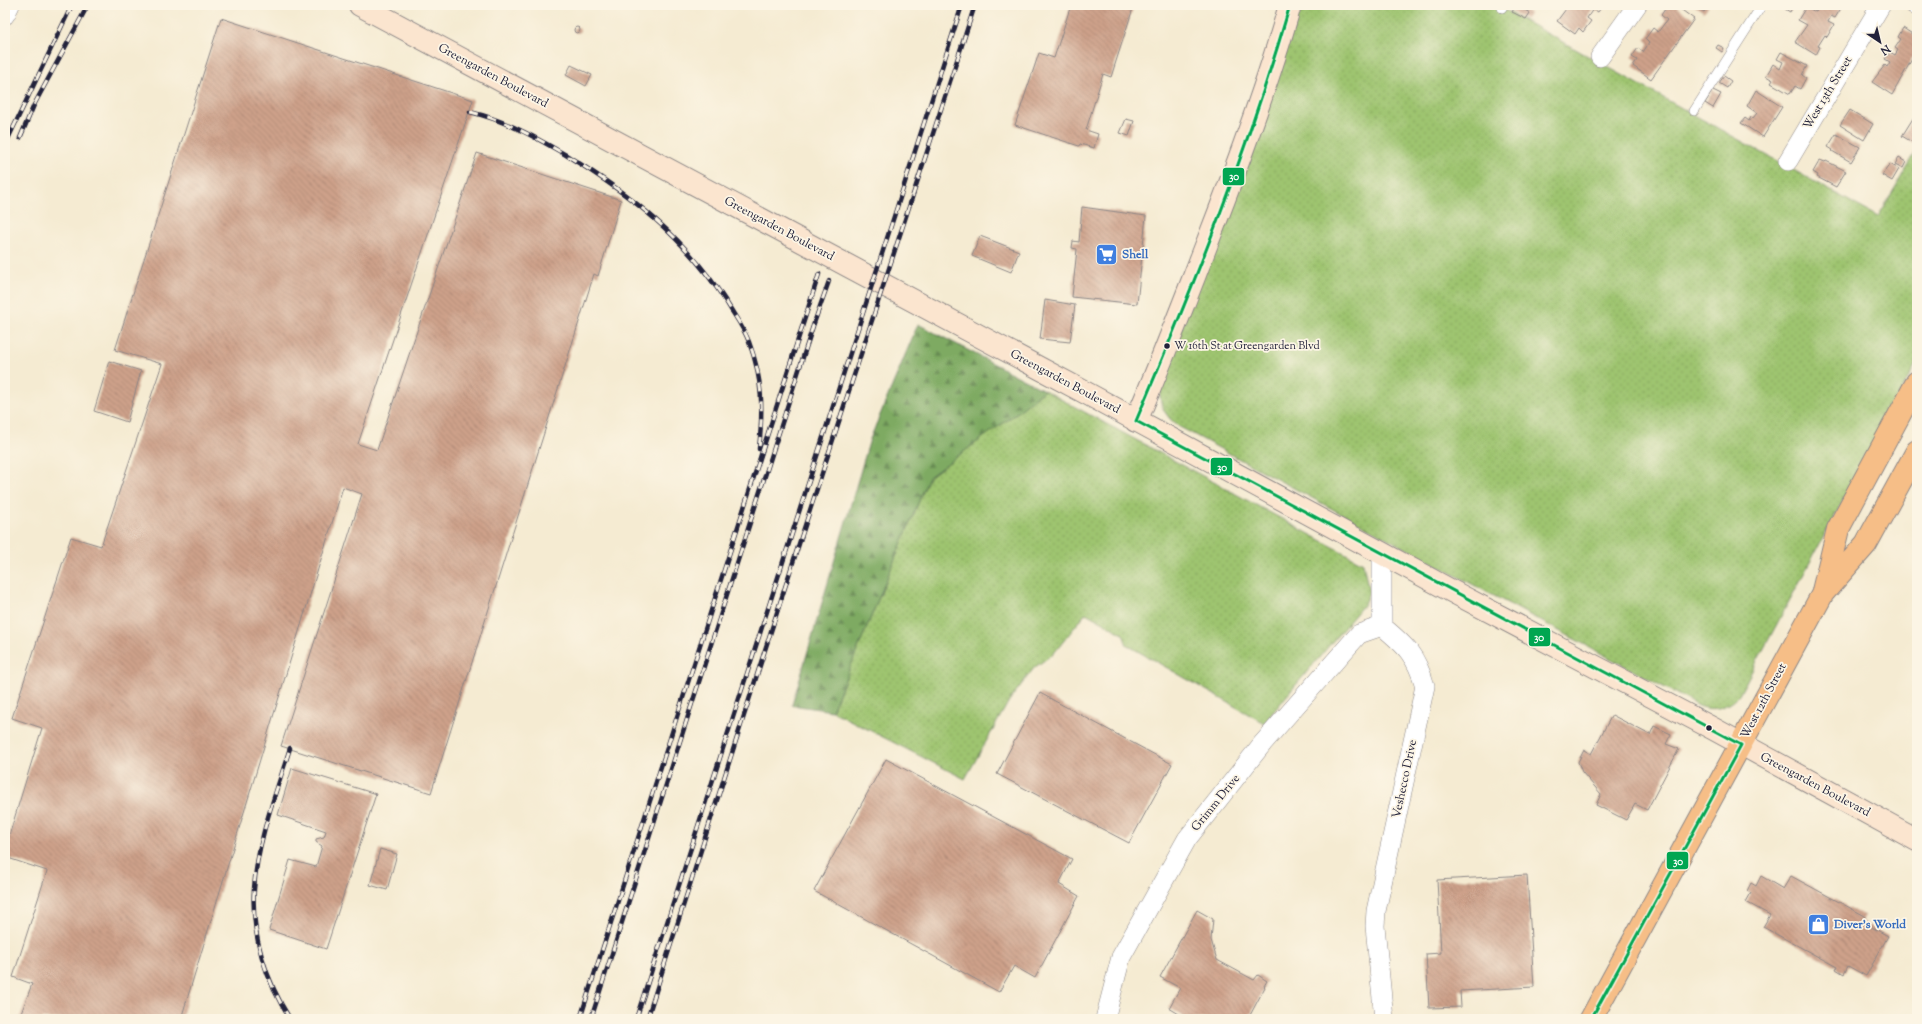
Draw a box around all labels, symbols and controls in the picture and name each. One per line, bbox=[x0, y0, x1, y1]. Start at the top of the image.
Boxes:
north arrow bbox=[1860, 22, 1900, 62]
street label: Greengarden Boulevard bbox=[435, 39, 552, 113]
text: N bbox=[1877, 40, 1894, 59]
street label: West 13th Street bbox=[1799, 53, 1857, 133]
line badge: 30 bbox=[1222, 167, 1245, 186]
text: 30 bbox=[1229, 169, 1239, 185]
street label: Greengarden Boulevard bbox=[721, 192, 838, 266]
supermarket icon: Shell bbox=[1094, 242, 1120, 268]
place label: Shell bbox=[1122, 246, 1149, 264]
place label: W 16th St at Greengarden Blvd bbox=[1174, 338, 1320, 354]
marker: W 16th St at Greengarden Blvd bbox=[1162, 341, 1172, 351]
street label: Greengarden Boulevard bbox=[1007, 345, 1124, 419]
line badge: 30 bbox=[1210, 457, 1233, 476]
text: 30 bbox=[1217, 460, 1227, 476]
line badge: 30 bbox=[1528, 627, 1551, 647]
text: 30 bbox=[1534, 630, 1544, 646]
street label: West 12th Street bbox=[1736, 660, 1792, 742]
unlabelled marker bbox=[1704, 723, 1714, 733]
street label: Veshecco Drive bbox=[1388, 738, 1422, 820]
street label: Greengarden Boulevard bbox=[1757, 748, 1874, 822]
street label: Grimm Drive bbox=[1187, 770, 1245, 835]
line badge: 30 bbox=[1666, 851, 1689, 870]
text: 30 bbox=[1673, 854, 1683, 870]
shop icon: Diver's World bbox=[1805, 912, 1831, 938]
place label: Diver's World bbox=[1833, 916, 1906, 934]

